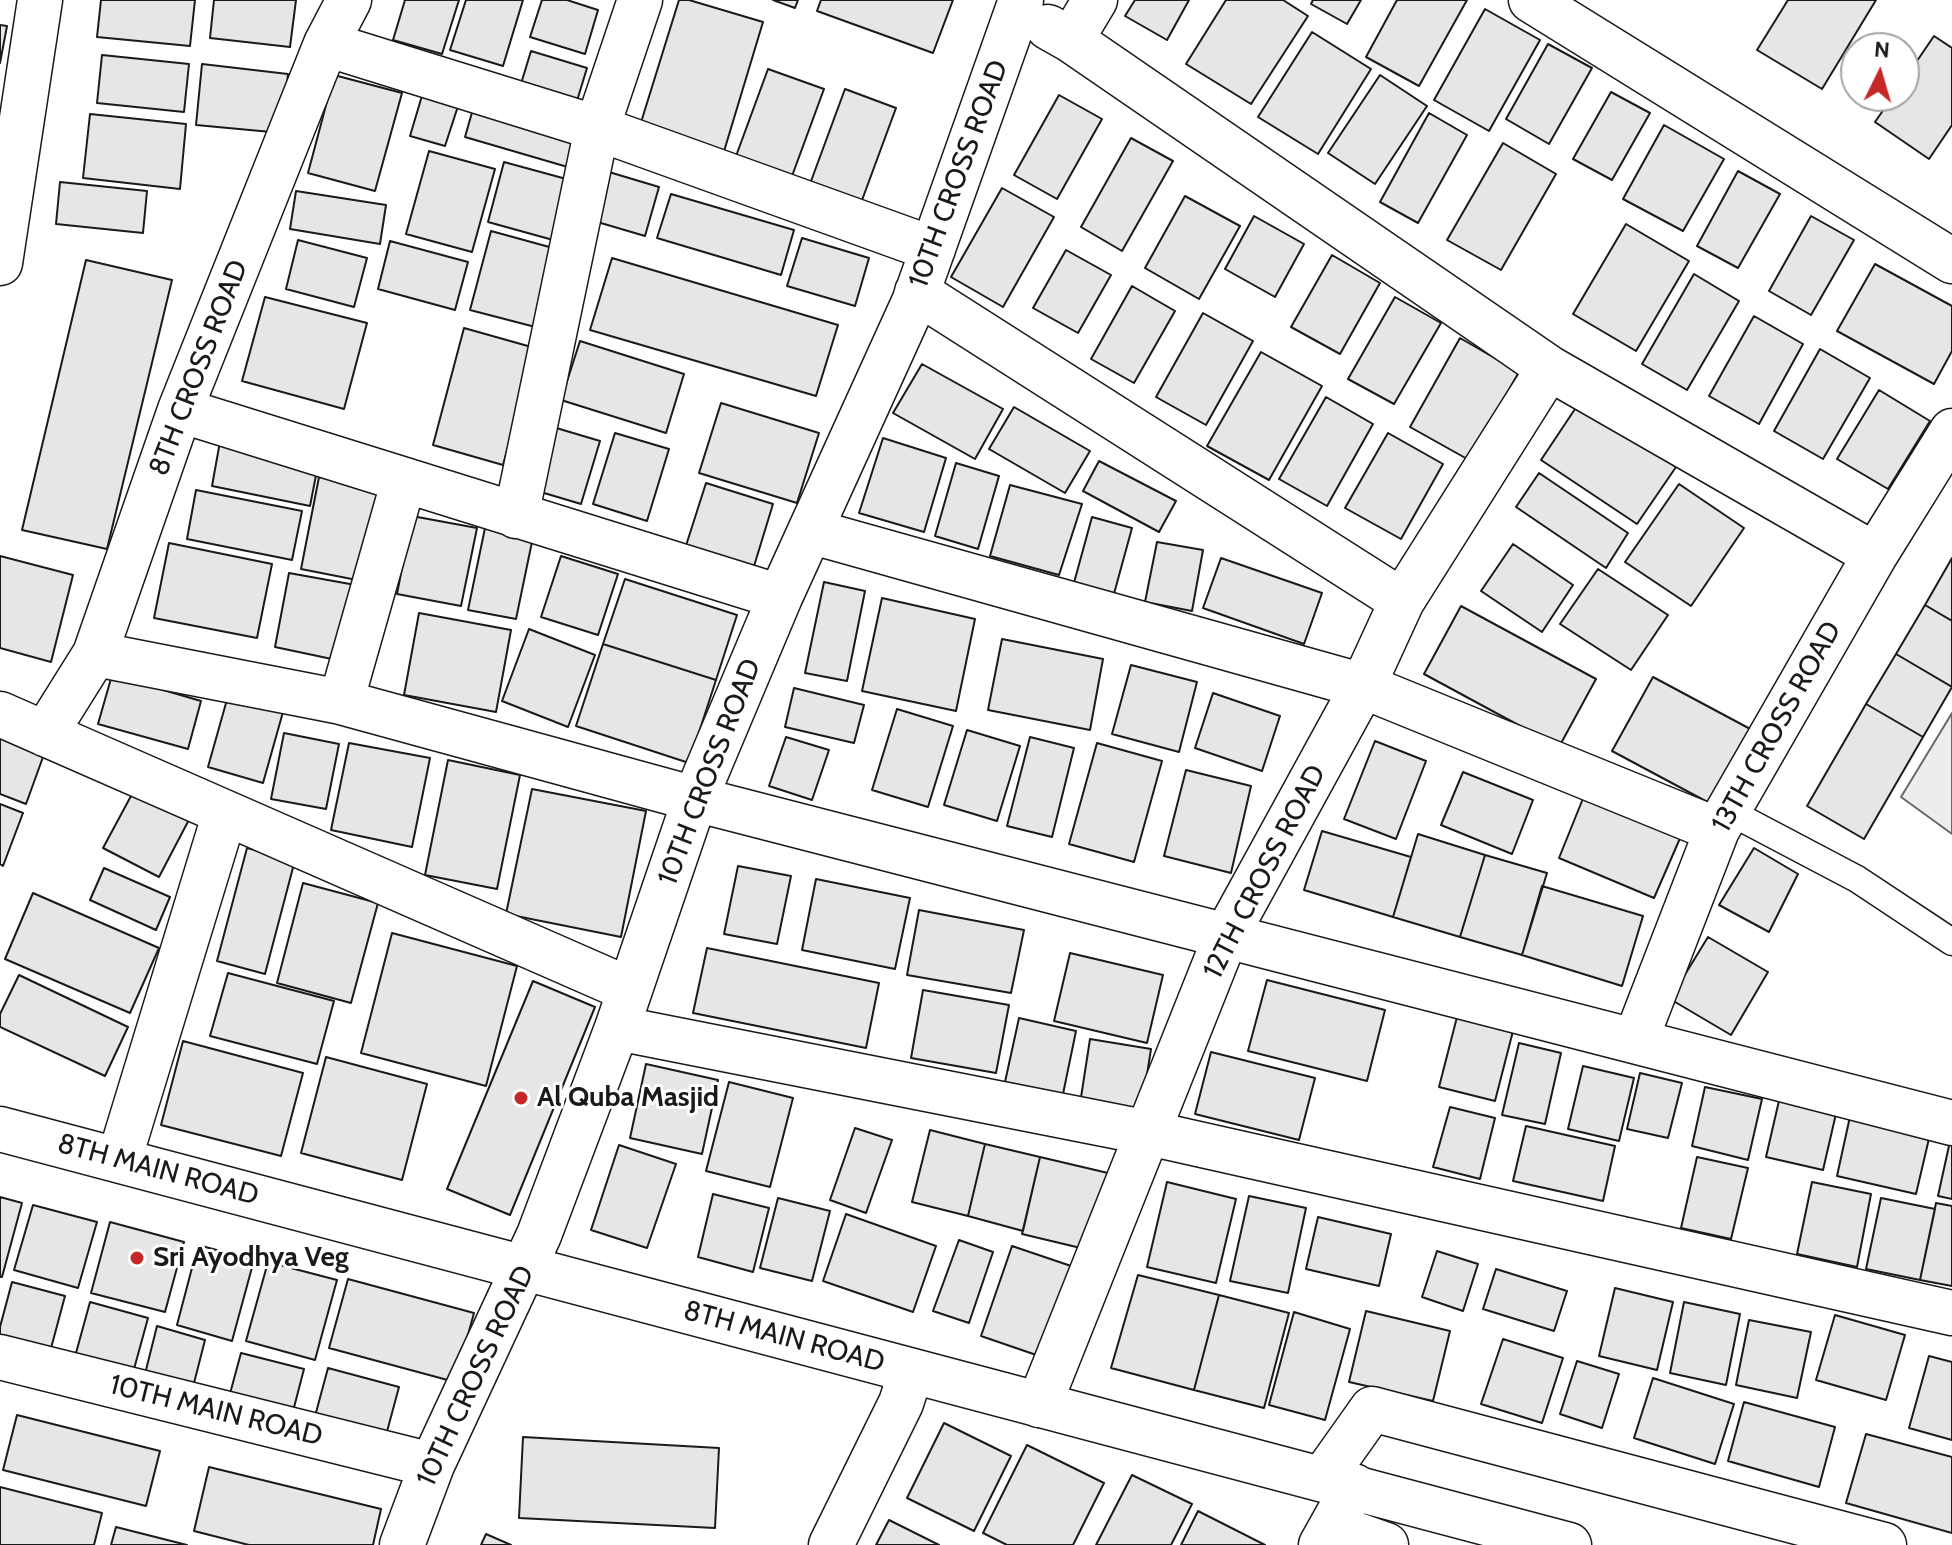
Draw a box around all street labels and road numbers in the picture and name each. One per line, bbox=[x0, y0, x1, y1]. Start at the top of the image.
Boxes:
street label: 10TH CROSS ROAD bbox=[902, 56, 1016, 292]
street label: 8TH CROSS ROAD bbox=[142, 255, 256, 481]
street label: 13TH CROSS ROAD bbox=[1705, 616, 1849, 838]
street label: 10TH CROSS ROAD bbox=[651, 654, 769, 890]
street label: 12TH CROSS ROAD bbox=[1197, 760, 1333, 984]
street label: 8TH MAIN ROAD bbox=[54, 1127, 262, 1213]
street label: 10TH CROSS ROAD bbox=[410, 1260, 542, 1492]
street label: 8TH MAIN ROAD bbox=[680, 1294, 888, 1380]
street label: 10TH MAIN ROAD bbox=[106, 1368, 326, 1454]

